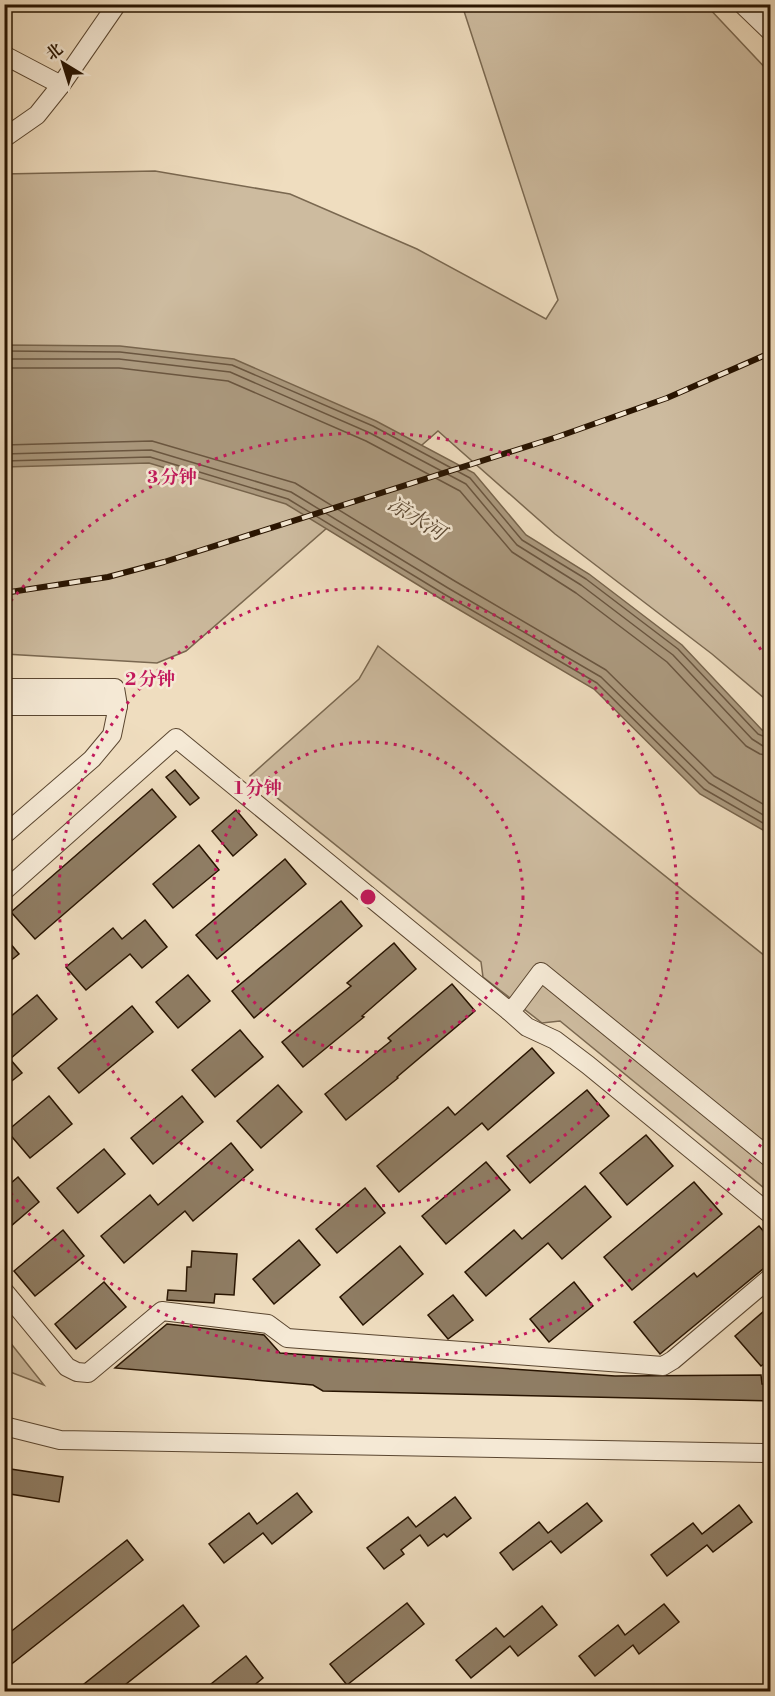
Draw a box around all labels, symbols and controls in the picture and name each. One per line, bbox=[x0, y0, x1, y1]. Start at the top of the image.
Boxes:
north arrow bbox=[33, 33, 93, 93]
text: 北 bbox=[42, 39, 67, 65]
text: 3 分钟 bbox=[147, 466, 197, 489]
water label: 凉水河 bbox=[382, 491, 453, 549]
text: 2 分钟 bbox=[125, 668, 175, 691]
text: 1 分钟 bbox=[234, 777, 282, 800]
centre of rings bbox=[358, 887, 378, 907]

